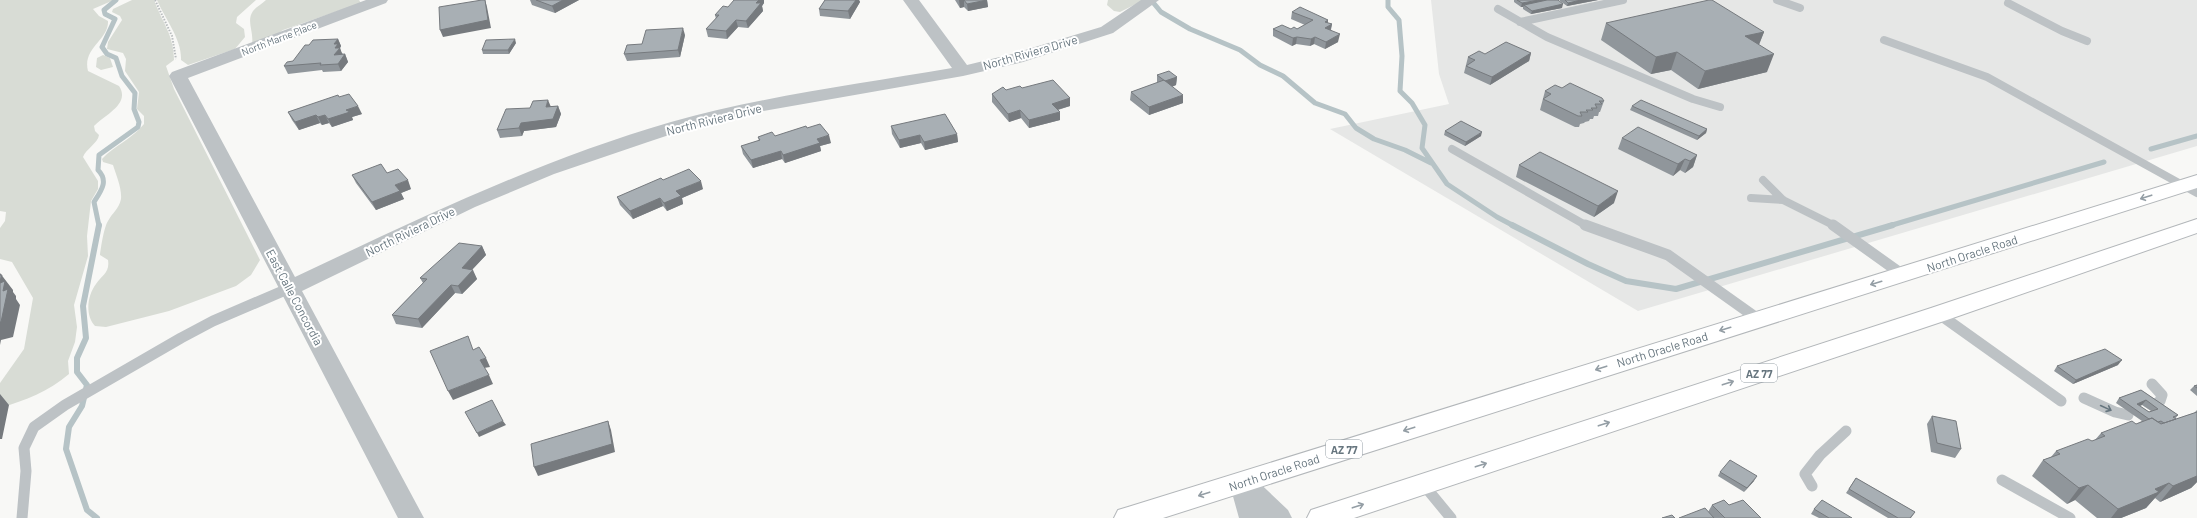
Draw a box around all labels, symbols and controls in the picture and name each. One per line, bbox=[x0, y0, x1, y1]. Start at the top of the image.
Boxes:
street label: North Marne Place bbox=[240, 18, 318, 58]
street label: North Riviera Drive bbox=[981, 32, 1079, 72]
street label: North Riviera Drive bbox=[665, 100, 763, 138]
one-way arrow bbox=[2140, 194, 2153, 201]
street label: North Riviera Drive bbox=[363, 203, 457, 259]
street label: North Oracle Road bbox=[1925, 232, 2019, 274]
street label: East Calle Concordia bbox=[264, 247, 326, 347]
one-way arrow bbox=[1870, 280, 1883, 287]
one-way arrow bbox=[1719, 326, 1732, 333]
street label: North Oracle Road bbox=[1615, 328, 1709, 370]
one-way arrow bbox=[1595, 364, 1607, 372]
road number: AZ 77 bbox=[1741, 364, 1777, 382]
one-way arrow bbox=[1721, 379, 1734, 386]
one-way arrow bbox=[2099, 405, 2111, 412]
one-way arrow bbox=[1598, 420, 1611, 427]
one-way arrow bbox=[1403, 425, 1415, 433]
road number: AZ 77 bbox=[1326, 440, 1362, 458]
street label: North Oracle Road bbox=[1227, 451, 1321, 493]
one-way arrow bbox=[1474, 461, 1487, 468]
one-way arrow bbox=[1198, 491, 1211, 498]
one-way arrow bbox=[1351, 501, 1363, 509]

